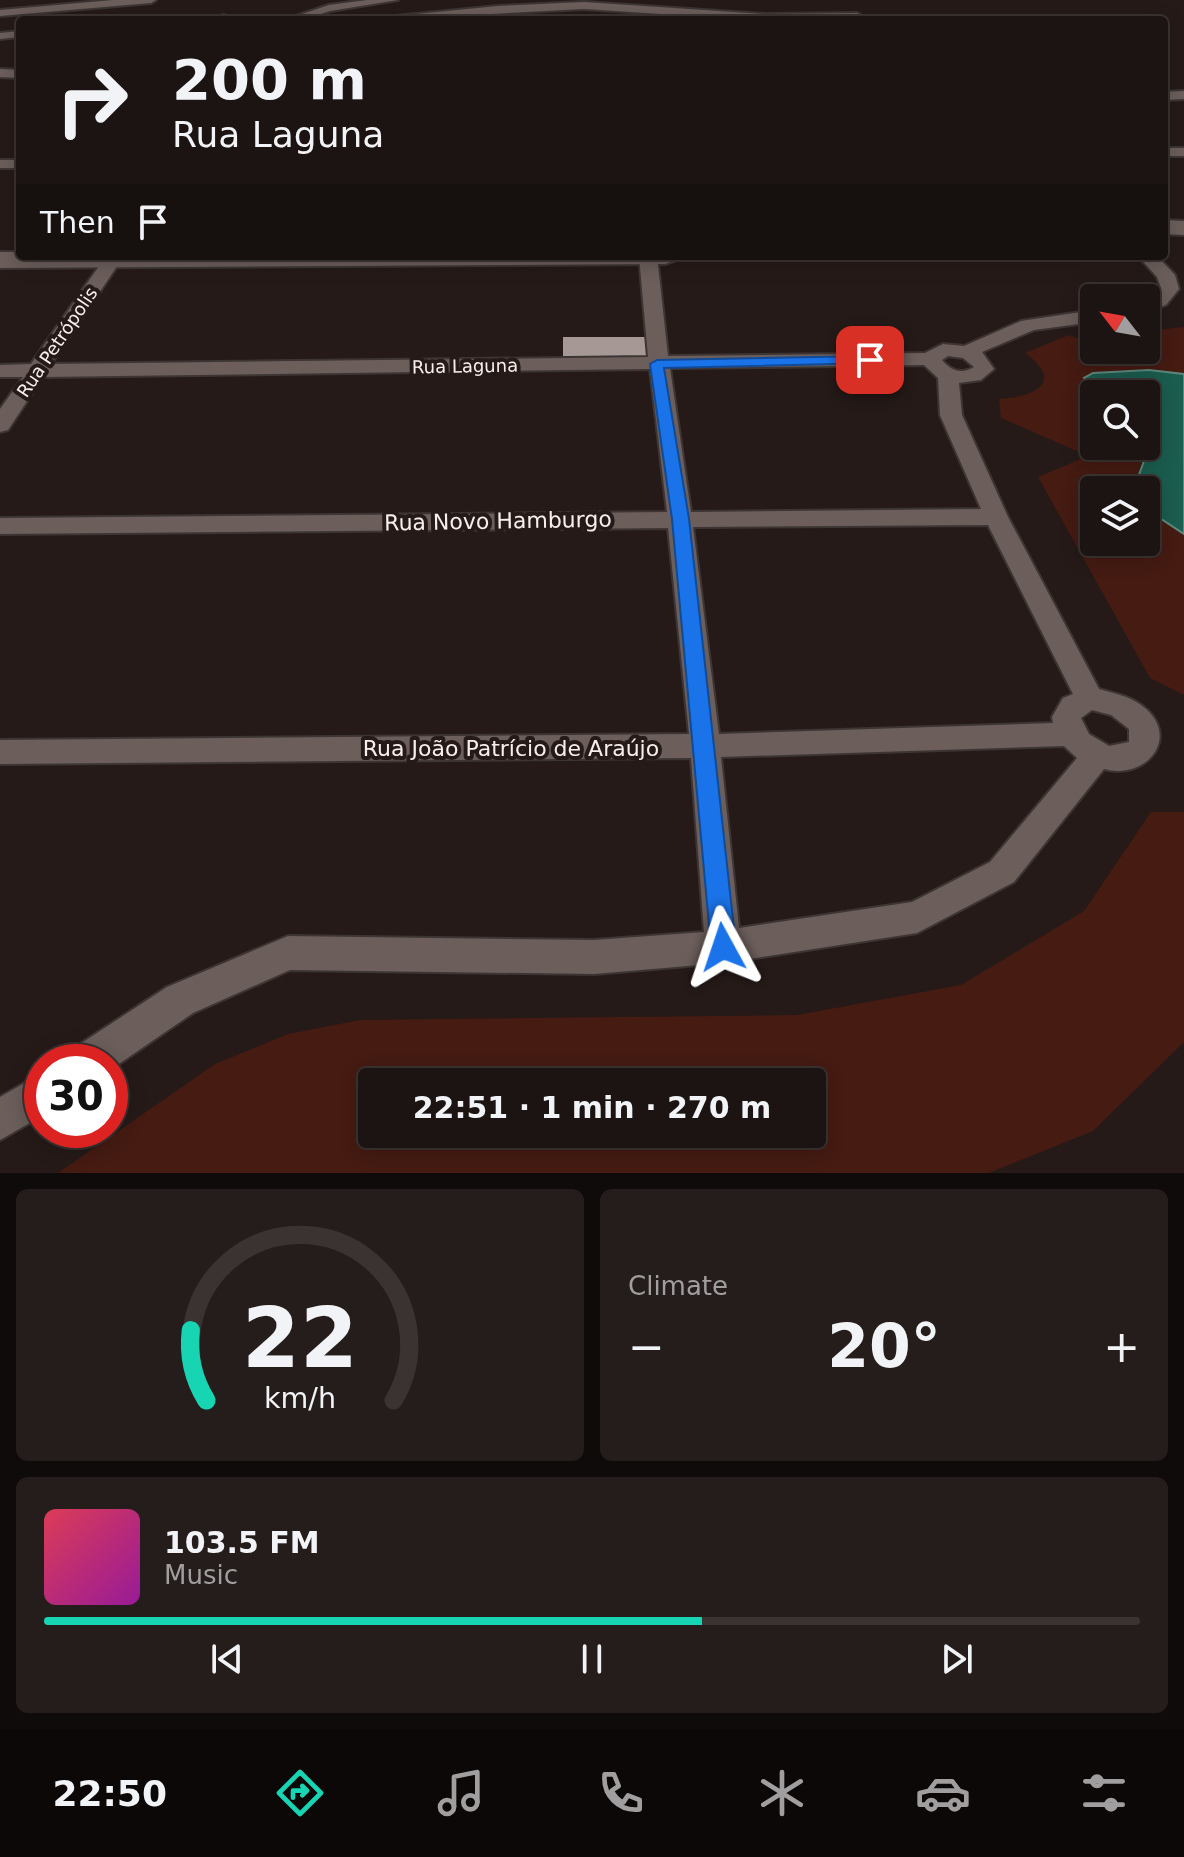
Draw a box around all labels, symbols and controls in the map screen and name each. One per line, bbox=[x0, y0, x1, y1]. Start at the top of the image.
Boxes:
text: 200 m bbox=[172, 47, 367, 112]
icon: right bbox=[40, 48, 144, 152]
text: Rua Laguna bbox=[172, 114, 384, 155]
icon: arrive bbox=[131, 200, 175, 244]
text: Then bbox=[40, 205, 115, 240]
street label: Rua Petrópolis bbox=[12, 283, 102, 401]
north arrow bbox=[1080, 284, 1160, 364]
map controls bbox=[1080, 284, 1160, 556]
pin bbox=[836, 326, 904, 394]
icon: arrive bbox=[848, 338, 892, 382]
street label: Rua Laguna bbox=[412, 355, 518, 377]
button: search bbox=[1080, 380, 1160, 460]
button: layers bbox=[1080, 476, 1160, 556]
street label: Rua Novo Hamburgo bbox=[384, 507, 612, 535]
street label: Rua João Patrício de Araújo bbox=[363, 736, 659, 761]
position arrow bbox=[681, 905, 765, 989]
speed limit sign: 30 bbox=[24, 1044, 128, 1148]
text: 22:51 · 1 min · 270 m bbox=[413, 1090, 771, 1125]
text: Climate bbox=[628, 1271, 728, 1301]
text: 22 bbox=[242, 1290, 358, 1387]
text: 20° bbox=[827, 1311, 941, 1381]
text: − bbox=[628, 1321, 665, 1372]
text: + bbox=[1103, 1321, 1140, 1372]
text: km/h bbox=[264, 1381, 336, 1415]
text: 103.5 FM bbox=[164, 1525, 320, 1560]
text: Music bbox=[164, 1560, 238, 1590]
icon: previous bbox=[205, 1637, 249, 1681]
icon: pause bbox=[570, 1637, 614, 1681]
icon: next bbox=[935, 1637, 979, 1681]
icon: directions bbox=[272, 1765, 328, 1821]
icon: music bbox=[433, 1765, 489, 1821]
icon: phone bbox=[593, 1765, 649, 1821]
icon: climate bbox=[754, 1765, 810, 1821]
icon: car bbox=[915, 1765, 971, 1821]
icon: filters bbox=[1076, 1765, 1132, 1821]
text: 22:50 bbox=[52, 1773, 167, 1814]

